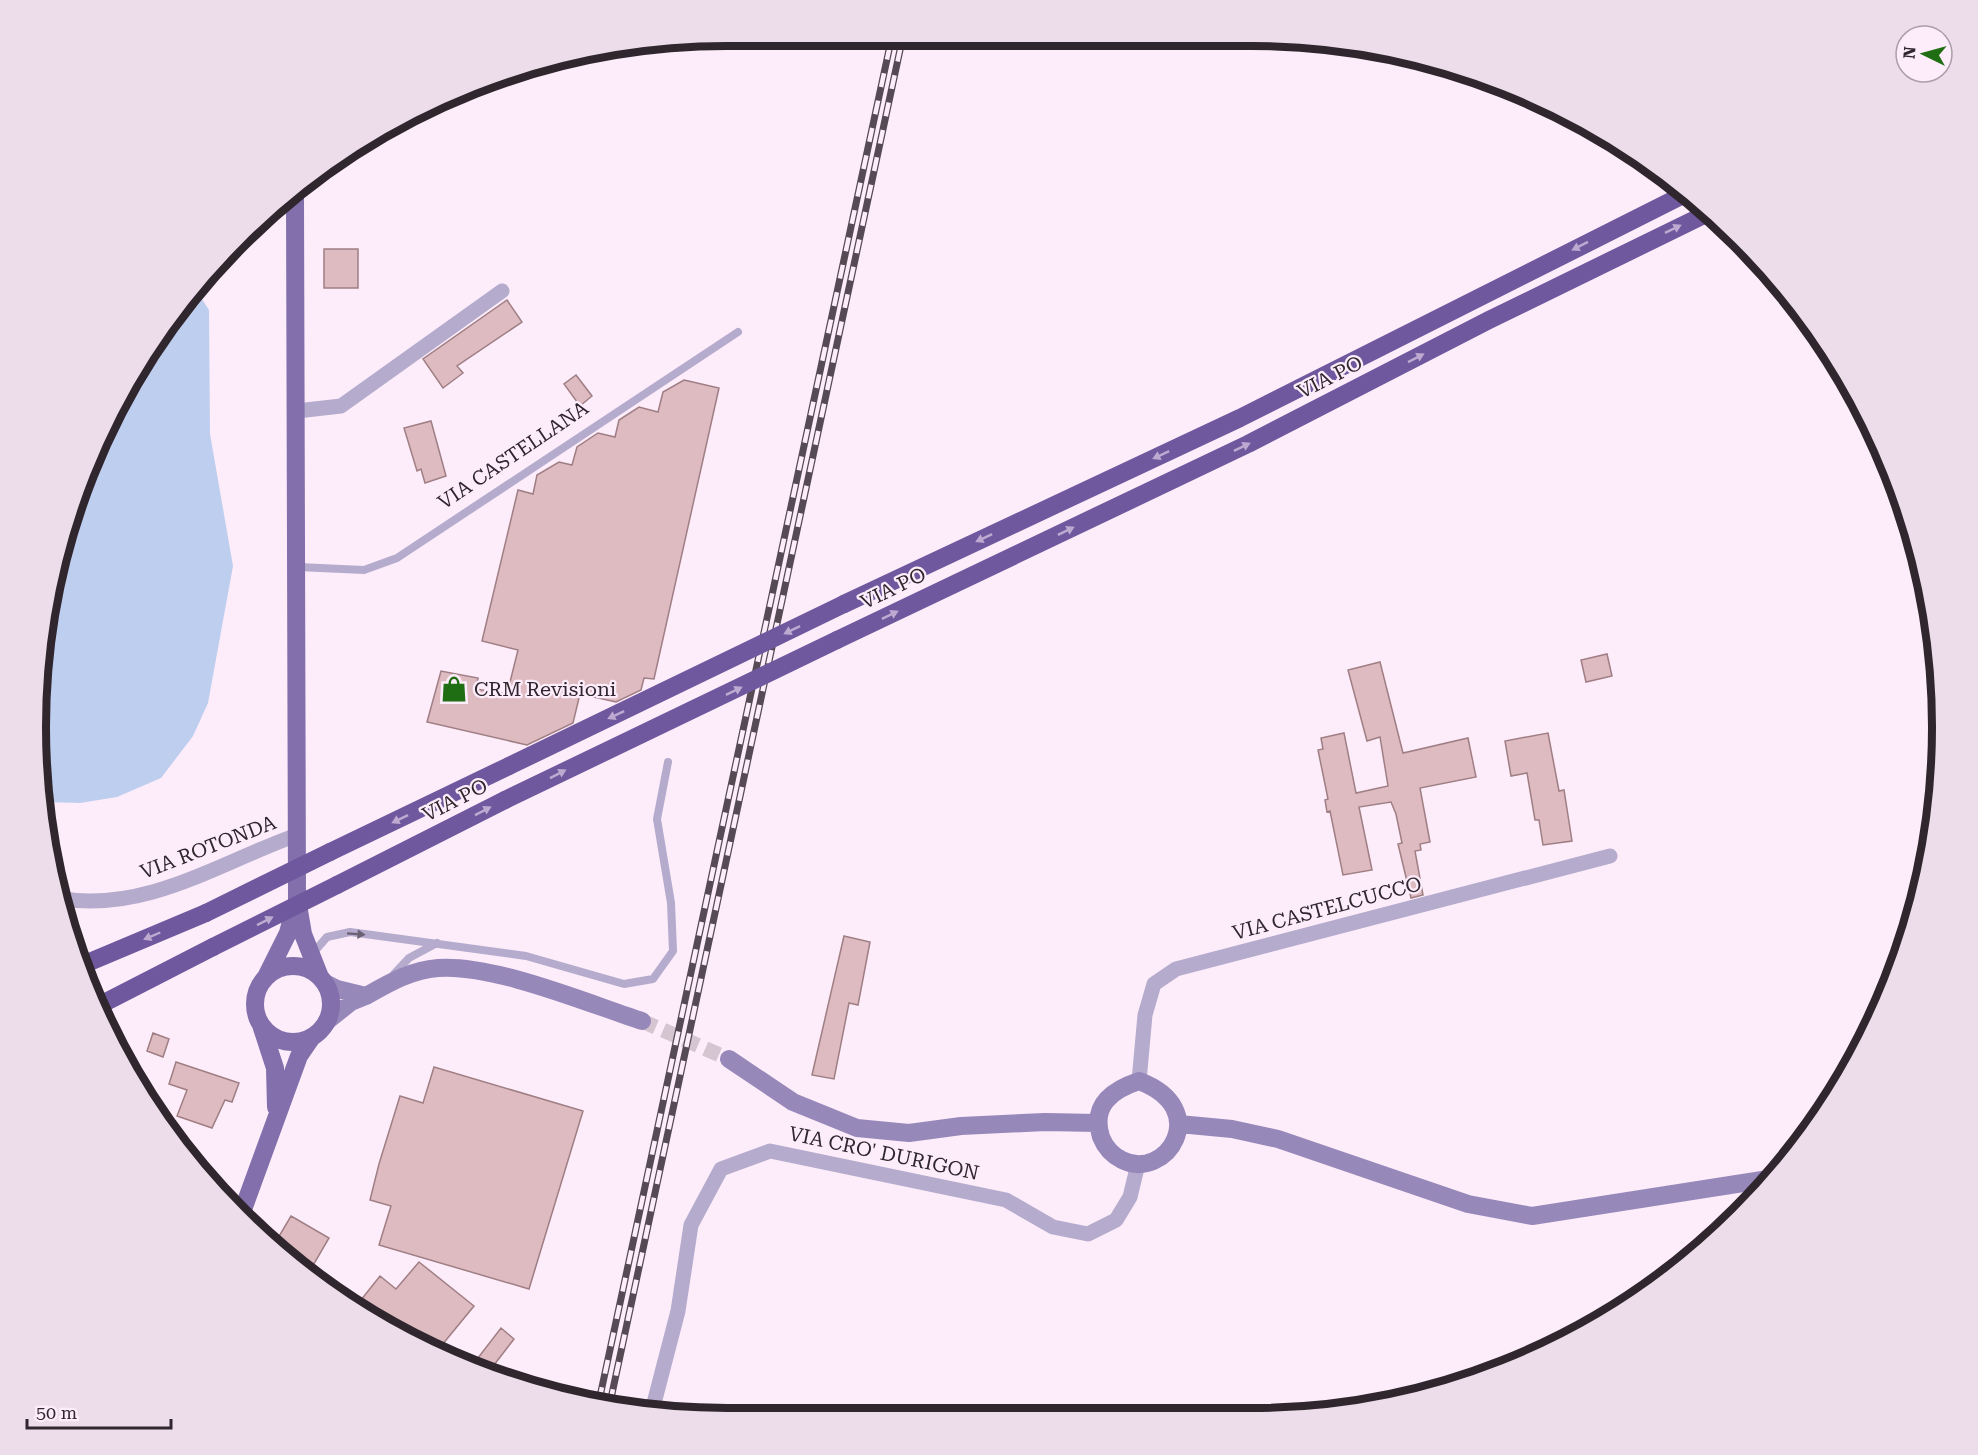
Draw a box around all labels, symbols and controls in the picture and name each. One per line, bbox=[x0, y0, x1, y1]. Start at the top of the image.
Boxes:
north arrow bbox=[1894, 24, 1954, 84]
text: N bbox=[1900, 46, 1920, 60]
one-way arrow bbox=[1665, 225, 1682, 234]
one-way arrow bbox=[1571, 242, 1588, 251]
street label: VIA PO bbox=[1293, 350, 1367, 404]
one-way arrow bbox=[1407, 353, 1424, 363]
street label: VIA CASTELLANA bbox=[433, 396, 593, 514]
one-way arrow bbox=[1233, 442, 1250, 451]
one-way arrow bbox=[1151, 450, 1169, 460]
one-way arrow bbox=[1057, 526, 1074, 535]
one-way arrow bbox=[976, 533, 993, 542]
street label: VIA PO bbox=[856, 562, 930, 614]
one-way arrow bbox=[881, 610, 899, 620]
one-way arrow bbox=[783, 625, 800, 635]
shop icon: CRM Revisioni bbox=[439, 674, 469, 704]
place label: CRM Revisioni bbox=[474, 677, 616, 701]
one-way arrow bbox=[726, 686, 743, 695]
one-way arrow bbox=[607, 710, 624, 719]
one-way arrow bbox=[549, 769, 566, 778]
street label: VIA PO bbox=[418, 773, 492, 827]
one-way arrow bbox=[474, 807, 492, 817]
street label: VIA ROTONDA bbox=[137, 810, 279, 884]
one-way arrow bbox=[392, 814, 409, 823]
street label: VIA CASTELCUCCO bbox=[1230, 871, 1424, 945]
one-way arrow bbox=[257, 916, 274, 926]
one-way arrow bbox=[347, 929, 366, 938]
one-way arrow bbox=[142, 931, 160, 941]
street label: VIA CRO' DURIGON bbox=[787, 1121, 981, 1185]
scale bar bbox=[27, 1392, 171, 1430]
text: 50 m bbox=[36, 1402, 77, 1423]

